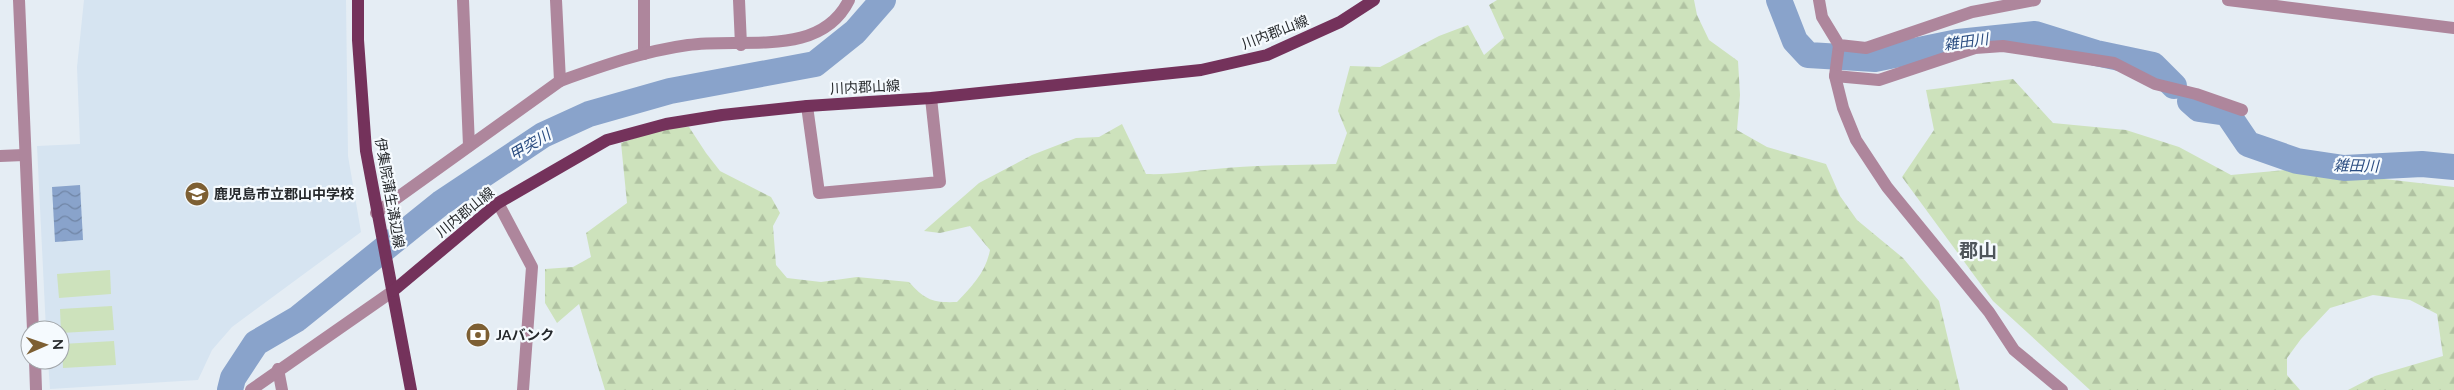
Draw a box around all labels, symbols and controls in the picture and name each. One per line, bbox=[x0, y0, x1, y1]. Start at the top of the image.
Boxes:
street label: 川内郡山線 bbox=[1239, 11, 1311, 52]
water label: 雑田川 bbox=[1942, 29, 1991, 53]
street label: 川内郡山線 bbox=[830, 76, 900, 97]
water label: 甲突川 bbox=[506, 124, 555, 163]
street label: 伊集院蒲生溝辺線 bbox=[372, 136, 409, 250]
water label: 雑田川 bbox=[2333, 156, 2381, 174]
school or university icon: 鹿児島市立郡山中学校 bbox=[184, 181, 210, 207]
street label: 川内郡山線 bbox=[432, 183, 497, 240]
place label: 鹿児島市立郡山中学校 bbox=[214, 185, 354, 202]
district label: 郡山 bbox=[1959, 238, 1997, 261]
north arrow bbox=[20, 320, 70, 370]
bank icon: JAバンク bbox=[465, 322, 491, 348]
place label: JAバンク bbox=[496, 326, 554, 343]
text: N bbox=[50, 339, 67, 350]

